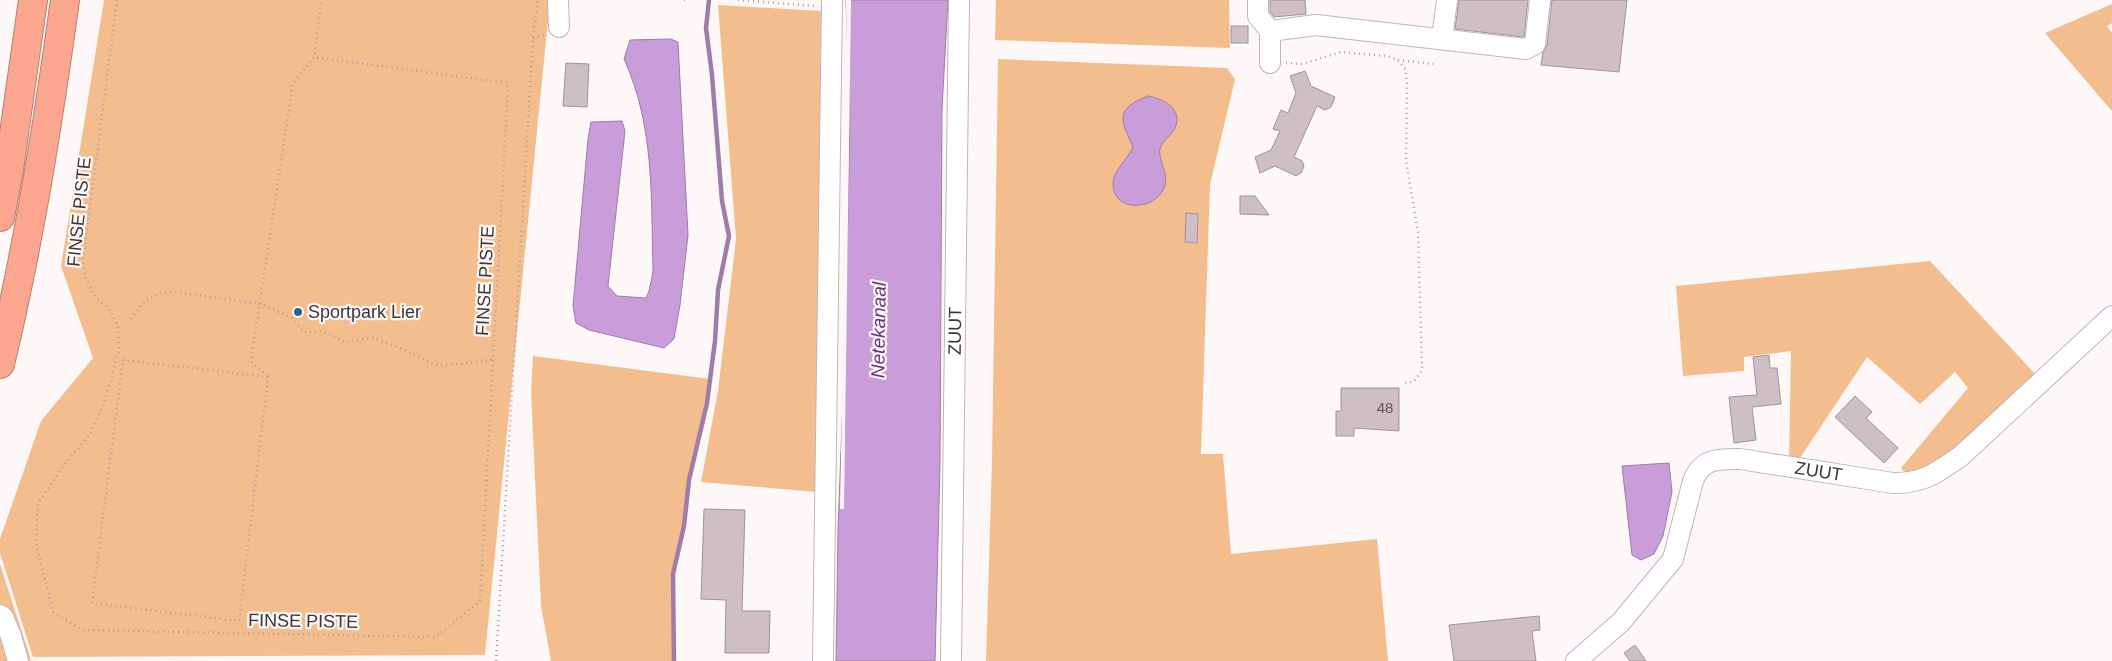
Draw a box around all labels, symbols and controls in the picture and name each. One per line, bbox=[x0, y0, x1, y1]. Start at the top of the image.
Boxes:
street label: FINSE PISTE bbox=[63, 156, 95, 268]
street label: FINSE PISTE bbox=[472, 226, 498, 336]
water label: Netekanaal bbox=[867, 281, 890, 378]
place label: Sportpark Lier bbox=[308, 302, 421, 322]
marker: Sportpark Lier bbox=[292, 306, 304, 318]
street label: ZUUT bbox=[945, 307, 965, 355]
house number: 48 bbox=[1377, 399, 1393, 416]
street label: ZUUT bbox=[1793, 458, 1844, 485]
street label: FINSE PISTE bbox=[248, 610, 358, 632]

